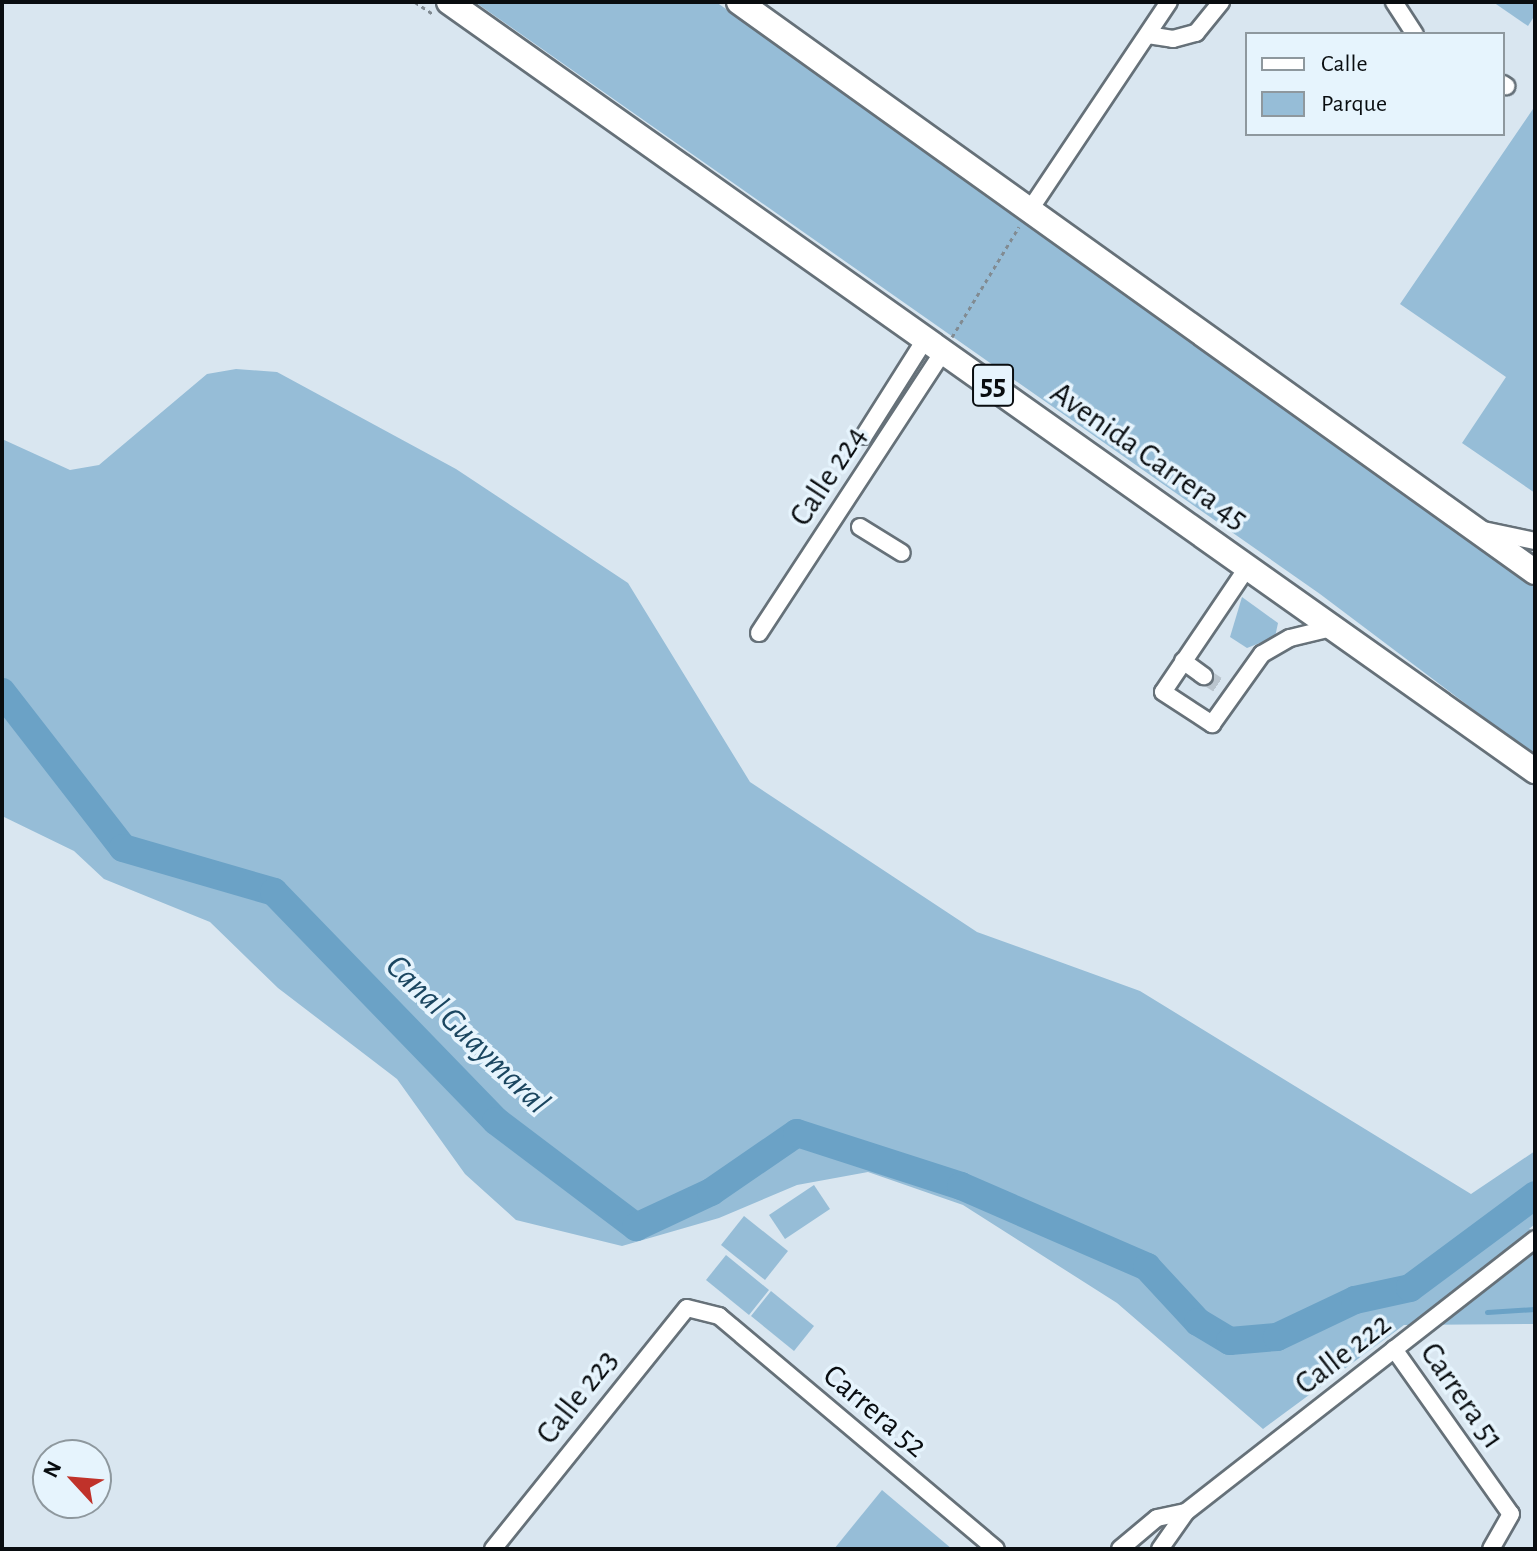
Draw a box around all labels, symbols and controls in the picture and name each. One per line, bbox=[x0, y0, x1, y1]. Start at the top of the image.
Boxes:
legend bbox=[1245, 32, 1505, 136]
text: Calle bbox=[1321, 52, 1368, 76]
text: Parque bbox=[1321, 92, 1387, 116]
road number: 55 bbox=[971, 359, 1015, 411]
street label: Avenida Carrera 45 bbox=[1043, 374, 1255, 538]
street label: Calle 224 bbox=[781, 419, 875, 533]
water label: Canal Guaymaral bbox=[376, 947, 558, 1123]
street label: Calle 222 bbox=[1287, 1305, 1399, 1403]
street label: Carrera 51 bbox=[1412, 1335, 1512, 1457]
street label: Calle 223 bbox=[528, 1342, 626, 1452]
street label: Carrera 52 bbox=[815, 1356, 935, 1466]
north arrow bbox=[32, 1439, 112, 1519]
text: N bbox=[39, 1458, 65, 1481]

